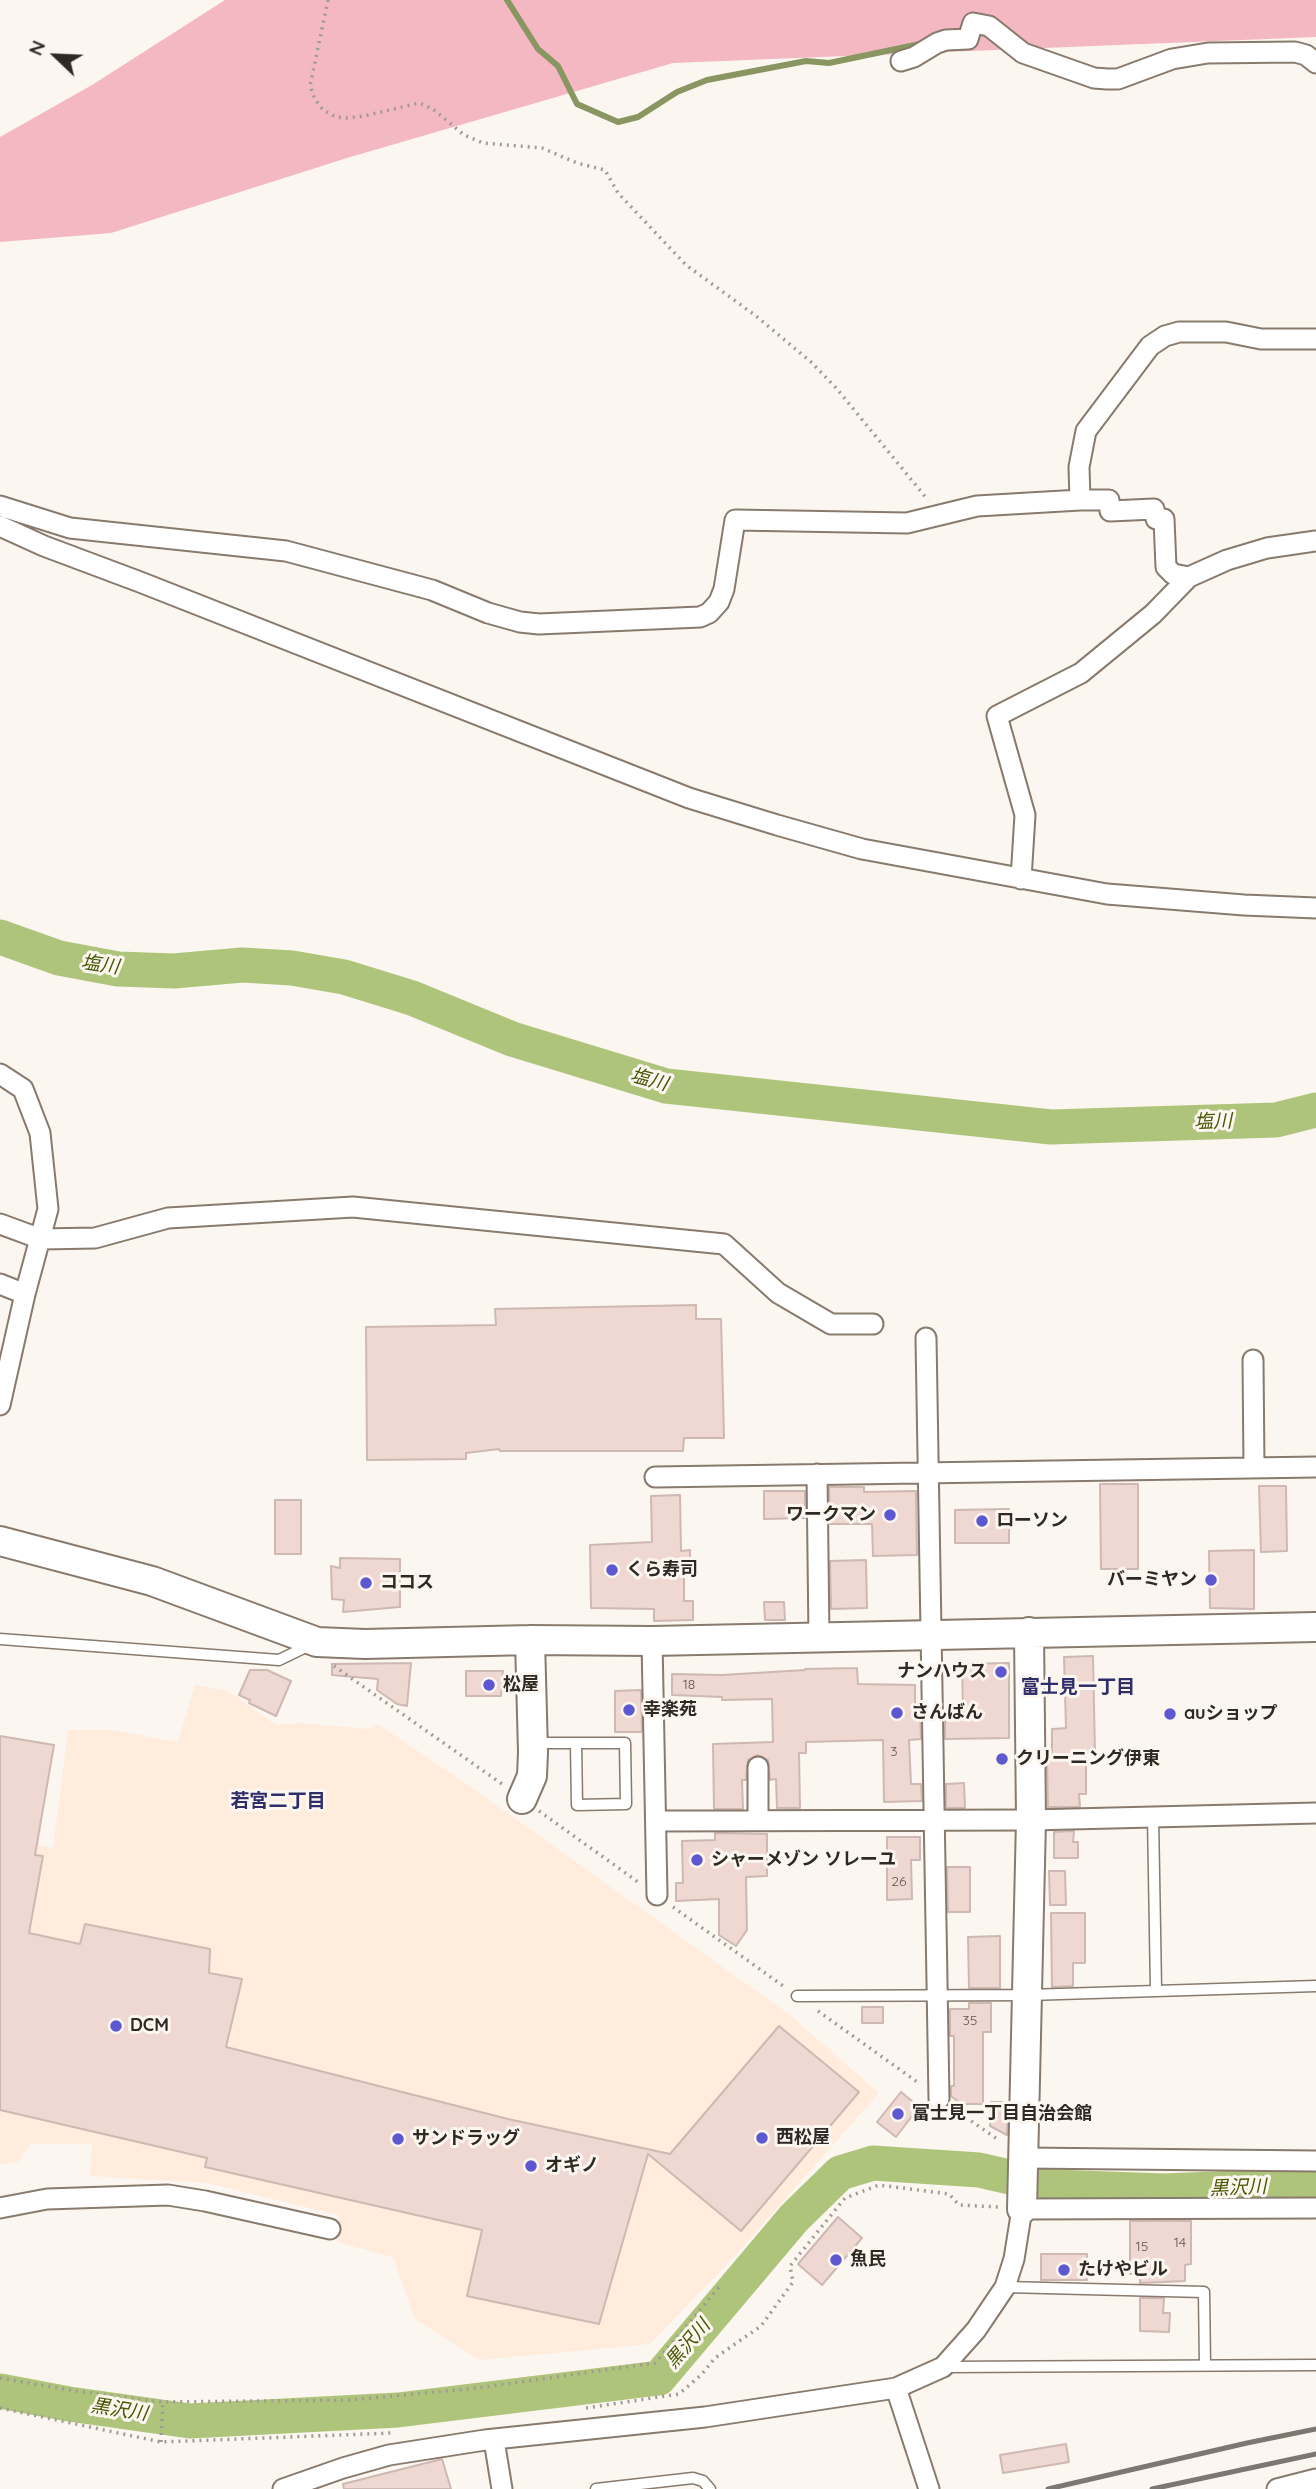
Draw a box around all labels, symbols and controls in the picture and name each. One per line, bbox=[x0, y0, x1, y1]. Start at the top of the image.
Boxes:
north arrow bbox=[21, 21, 91, 91]
text: N bbox=[23, 37, 50, 59]
water label: 塩川 bbox=[80, 951, 120, 979]
water label: 塩川 bbox=[628, 1064, 670, 1096]
water label: 塩川 bbox=[1194, 1110, 1232, 1134]
place label: ワークマン bbox=[786, 1504, 876, 1526]
marker: ワークマン bbox=[882, 1507, 898, 1523]
place label: ローソン bbox=[996, 1510, 1068, 1532]
marker: ローソン bbox=[974, 1513, 990, 1529]
place label: くら寿司 bbox=[626, 1559, 698, 1581]
marker: くら寿司 bbox=[604, 1562, 620, 1578]
place label: バーミヤン bbox=[1107, 1569, 1197, 1591]
place label: ココス bbox=[380, 1572, 434, 1594]
marker: バーミヤン bbox=[1203, 1572, 1219, 1588]
marker: ココス bbox=[358, 1575, 374, 1591]
place label: ナンハウス bbox=[897, 1661, 987, 1683]
marker: ナンハウス bbox=[993, 1664, 1009, 1680]
place label: 松屋 bbox=[503, 1674, 539, 1696]
district label: 富士見一丁目 bbox=[1021, 1676, 1135, 1698]
marker: 松屋 bbox=[481, 1677, 497, 1693]
house number: 18 bbox=[683, 1677, 695, 1693]
place label: 幸楽苑 bbox=[643, 1699, 697, 1721]
marker: 幸楽苑 bbox=[621, 1702, 637, 1718]
place label: さんばん bbox=[911, 1702, 983, 1724]
place label: auショップ bbox=[1184, 1703, 1278, 1725]
marker: さんばん bbox=[889, 1705, 905, 1721]
marker: auショップ bbox=[1162, 1706, 1178, 1722]
house number: 3 bbox=[890, 1744, 898, 1760]
place label: クリーニング伊東 bbox=[1016, 1748, 1160, 1770]
marker: クリーニング伊東 bbox=[994, 1751, 1010, 1767]
district label: 若宮二丁目 bbox=[231, 1790, 325, 1812]
place label: シャーメゾン ソレーユ bbox=[711, 1849, 896, 1871]
marker: シャーメゾン ソレーユ bbox=[689, 1852, 705, 1868]
house number: 26 bbox=[891, 1874, 907, 1890]
house number: 35 bbox=[963, 2013, 977, 2029]
place label: DCM bbox=[130, 2015, 169, 2037]
marker: DCM bbox=[108, 2018, 124, 2034]
place label: 富士見一丁目自治会館 bbox=[912, 2103, 1092, 2125]
marker: 富士見一丁目自治会館 bbox=[890, 2106, 906, 2122]
place label: 西松屋 bbox=[776, 2127, 830, 2149]
place label: サンドラッグ bbox=[412, 2128, 520, 2150]
marker: 西松屋 bbox=[754, 2130, 770, 2146]
marker: サンドラッグ bbox=[390, 2131, 406, 2147]
place label: オギノ bbox=[545, 2155, 599, 2177]
marker: オギノ bbox=[523, 2158, 539, 2174]
water label: 黒沢川 bbox=[1209, 2176, 1267, 2200]
house number: 14 bbox=[1174, 2235, 1186, 2251]
house number: 15 bbox=[1136, 2239, 1148, 2255]
place label: 魚民 bbox=[850, 2249, 886, 2271]
marker: 魚民 bbox=[828, 2252, 844, 2268]
place label: たけやビル bbox=[1078, 2259, 1168, 2281]
marker: たけやビル bbox=[1056, 2262, 1072, 2278]
water label: 黒沢川 bbox=[661, 2315, 715, 2373]
water label: 黒沢川 bbox=[89, 2394, 149, 2426]

